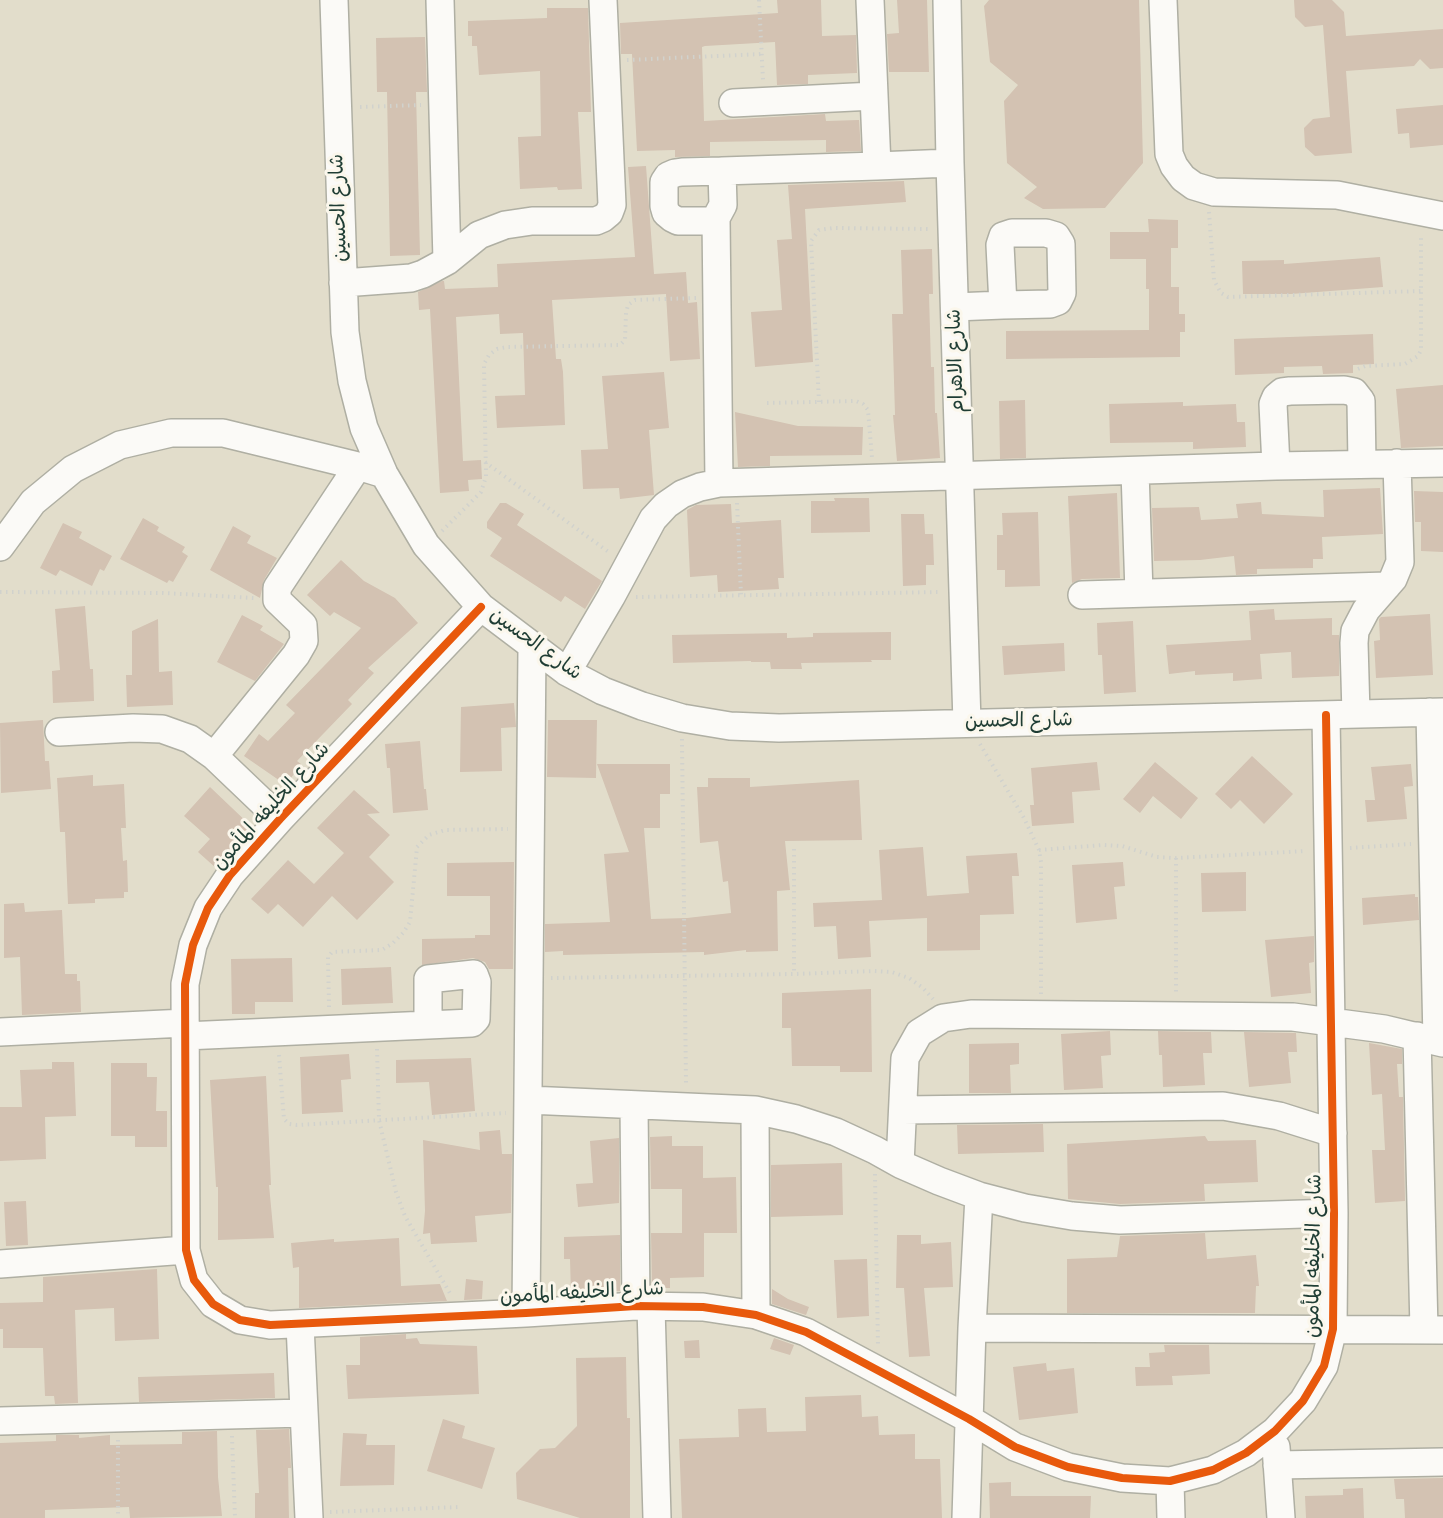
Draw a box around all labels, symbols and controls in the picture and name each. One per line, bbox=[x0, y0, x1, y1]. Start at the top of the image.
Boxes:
street label: شارع الحسين bbox=[326, 154, 354, 262]
street label: شارع الاهرام bbox=[943, 309, 971, 413]
street label: شارع الحسين bbox=[484, 604, 586, 686]
street label: شارع الحسين bbox=[965, 709, 1073, 735]
street label: شارع الخليفه المأمون bbox=[208, 738, 336, 876]
street label: شارع الخليفه المأمون bbox=[1302, 1174, 1328, 1338]
street label: شارع الخليفه المأمون bbox=[499, 1278, 665, 1310]

